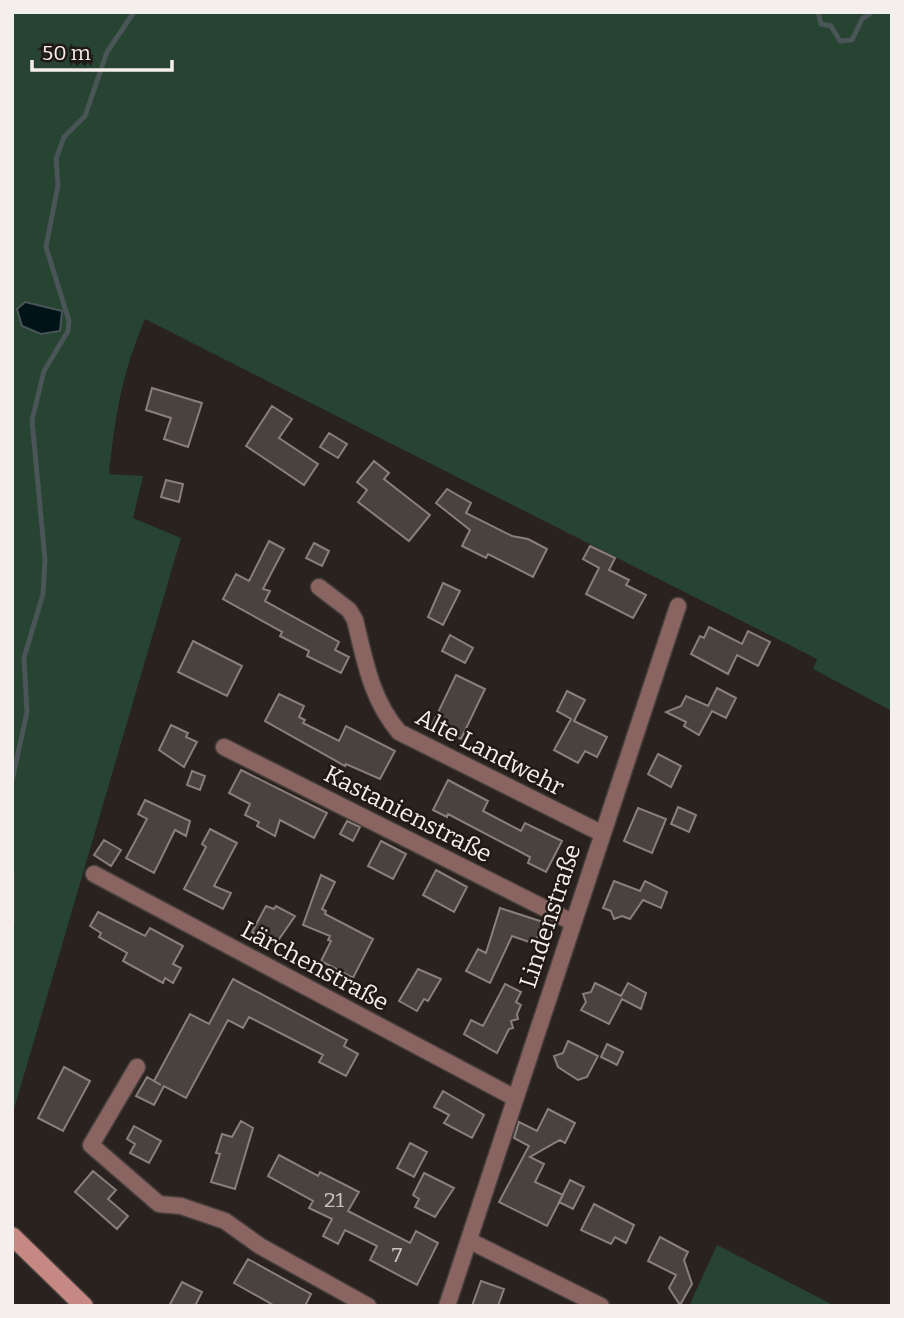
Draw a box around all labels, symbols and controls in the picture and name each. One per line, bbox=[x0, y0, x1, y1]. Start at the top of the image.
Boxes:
scale bar bbox=[32, 28, 172, 72]
text: 50 m bbox=[42, 40, 91, 66]
street label: Alte Landwehr bbox=[411, 703, 569, 802]
street label: Kastanienstraße bbox=[319, 760, 497, 868]
street label: Lindenstraße bbox=[514, 841, 586, 991]
street label: Lärchenstraße bbox=[237, 915, 393, 1017]
house number: 21 bbox=[324, 1187, 344, 1213]
house number: 7 bbox=[392, 1242, 403, 1268]

